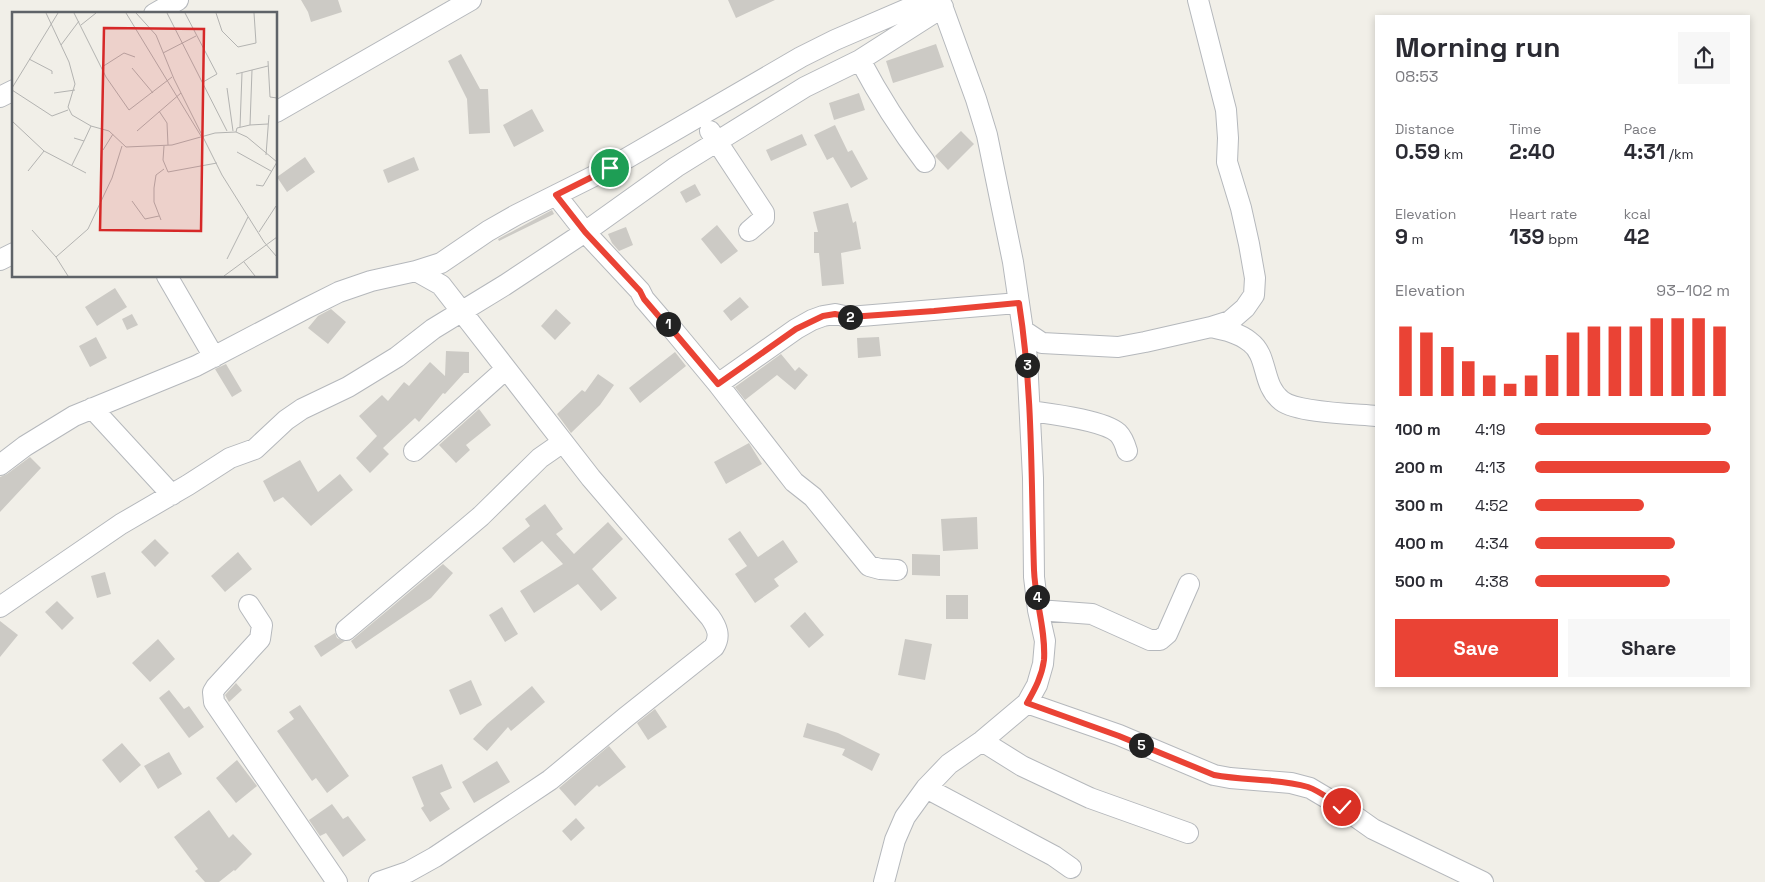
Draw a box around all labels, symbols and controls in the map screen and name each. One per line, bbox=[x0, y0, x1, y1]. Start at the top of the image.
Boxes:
inset map bbox=[12, 12, 278, 278]
text: Morning run bbox=[1395, 29, 1560, 65]
button: share bbox=[1678, 32, 1730, 84]
text: 08:53 bbox=[1395, 66, 1439, 87]
text: Distance bbox=[1395, 120, 1455, 138]
text: Time bbox=[1509, 120, 1541, 138]
text: Pace bbox=[1624, 120, 1656, 138]
text: 0.59 bbox=[1395, 138, 1440, 165]
text: 2:40 bbox=[1509, 138, 1555, 165]
text: 4:31 bbox=[1624, 138, 1665, 165]
text: km bbox=[1440, 145, 1463, 163]
text: /km bbox=[1665, 145, 1694, 163]
pin bbox=[589, 147, 631, 189]
icon: arrive bbox=[596, 154, 624, 182]
text: Elevation bbox=[1395, 205, 1456, 223]
text: Heart rate bbox=[1509, 205, 1577, 223]
text: kcal bbox=[1624, 205, 1651, 223]
text: 9 bbox=[1395, 223, 1408, 250]
text: 139 bbox=[1509, 223, 1545, 250]
text: 42 bbox=[1624, 223, 1650, 250]
text: m bbox=[1408, 230, 1424, 248]
text: bpm bbox=[1545, 230, 1578, 248]
text: Elevation bbox=[1395, 280, 1465, 301]
text: 93–102 m bbox=[1656, 280, 1730, 301]
pin: 2 bbox=[838, 304, 862, 330]
text: 2 bbox=[846, 308, 855, 326]
pin: 1 bbox=[656, 312, 680, 336]
text: 1 bbox=[665, 315, 672, 333]
pin: 3 bbox=[1014, 352, 1040, 378]
text: 3 bbox=[1023, 356, 1032, 374]
text: 100 m bbox=[1395, 419, 1441, 440]
text: 4:19 bbox=[1475, 419, 1506, 440]
text: 200 m bbox=[1395, 457, 1443, 478]
text: 4:13 bbox=[1475, 457, 1505, 478]
text: 300 m bbox=[1395, 495, 1443, 516]
text: 4:52 bbox=[1475, 495, 1508, 516]
text: 400 m bbox=[1395, 533, 1444, 554]
text: 4:34 bbox=[1475, 533, 1509, 554]
text: 500 m bbox=[1395, 571, 1443, 592]
text: 4:38 bbox=[1475, 571, 1509, 592]
pin: 4 bbox=[1024, 584, 1050, 610]
text: 4 bbox=[1033, 588, 1042, 606]
button: Save bbox=[1395, 619, 1558, 677]
button: Share bbox=[1568, 619, 1730, 677]
pin: 5 bbox=[1128, 732, 1154, 758]
text: 5 bbox=[1137, 736, 1146, 754]
pin bbox=[1321, 786, 1363, 828]
icon: check bbox=[1328, 793, 1356, 821]

